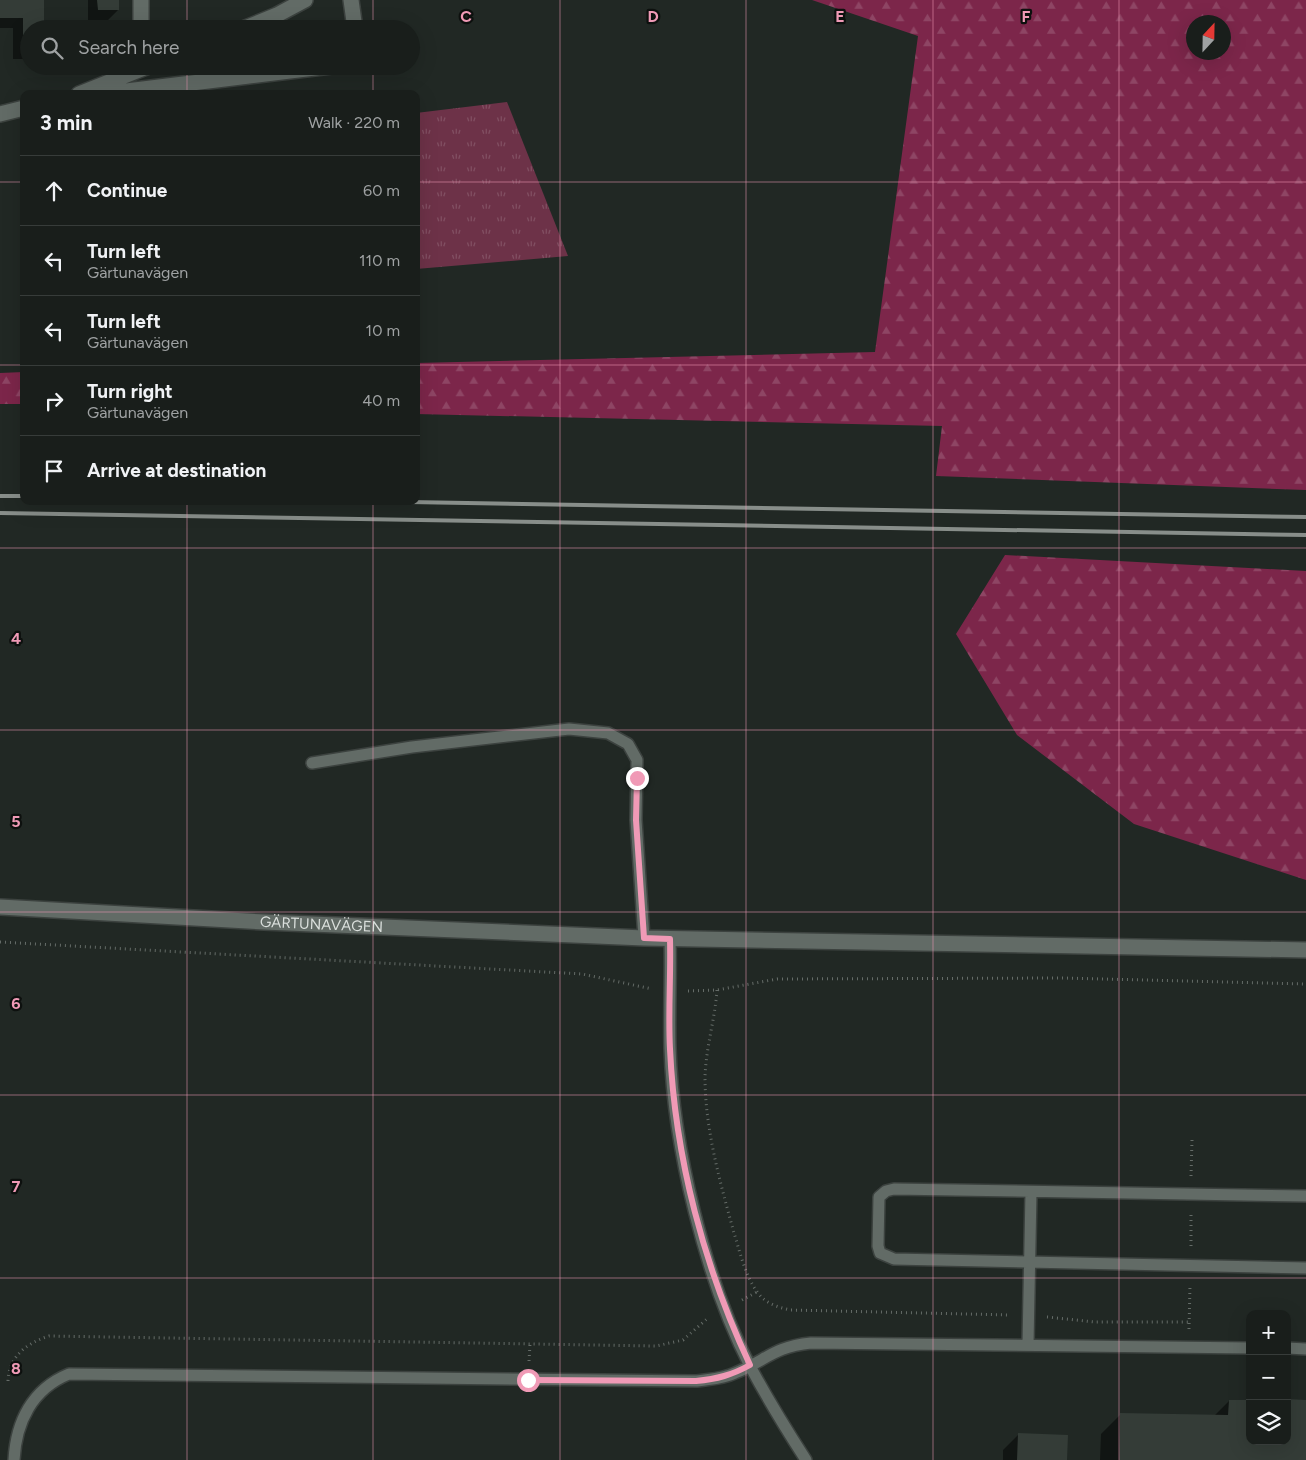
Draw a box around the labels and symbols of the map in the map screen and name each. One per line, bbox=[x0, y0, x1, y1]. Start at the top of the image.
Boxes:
text: C bbox=[460, 7, 472, 26]
text: D bbox=[647, 7, 659, 26]
text: E bbox=[835, 7, 845, 26]
text: F bbox=[1022, 7, 1031, 26]
north arrow bbox=[1186, 15, 1231, 60]
text: 4 bbox=[11, 629, 21, 648]
route end bbox=[626, 767, 649, 790]
text: 5 bbox=[11, 812, 21, 831]
street label: GÄRTUNAVÄGEN bbox=[259, 913, 384, 936]
text: 6 bbox=[11, 994, 21, 1013]
text: 7 bbox=[12, 1177, 21, 1196]
text: 8 bbox=[11, 1359, 21, 1378]
route start bbox=[517, 1369, 540, 1392]

